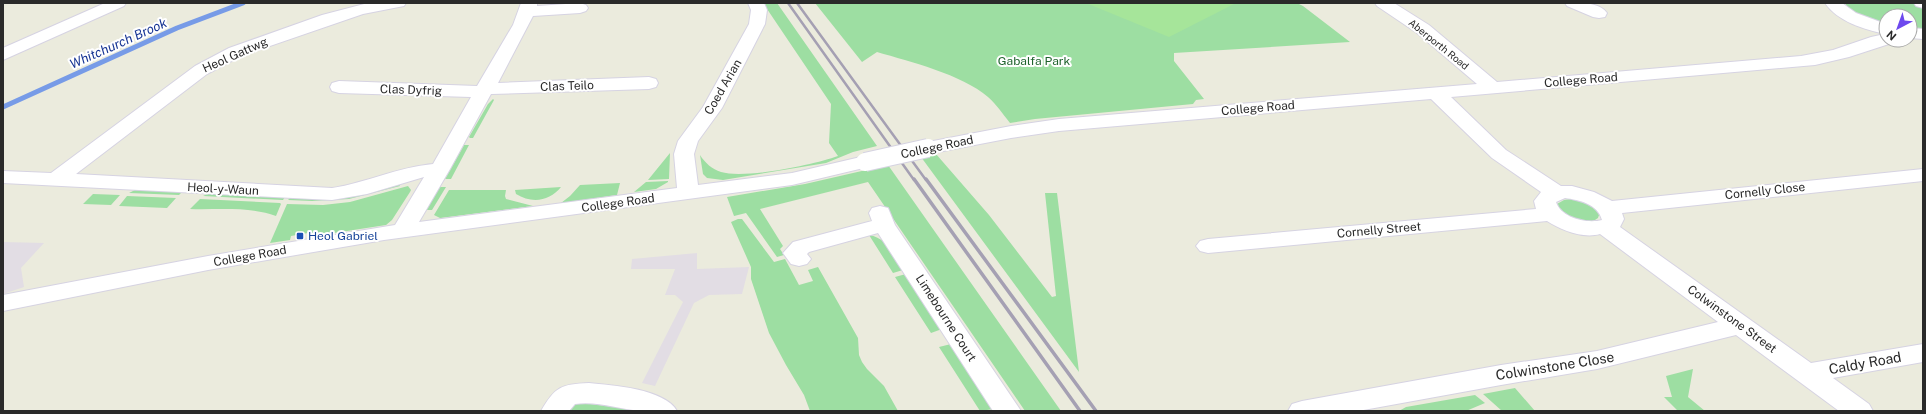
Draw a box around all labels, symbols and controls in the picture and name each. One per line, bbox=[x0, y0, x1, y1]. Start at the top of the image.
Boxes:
north arrow bbox=[1878, 8, 1918, 48]
water label: Whitchurch Brook bbox=[67, 15, 169, 72]
street label: Aberporth Road bbox=[1407, 16, 1471, 72]
text: N bbox=[1884, 28, 1899, 43]
street label: Heol Gattwg bbox=[200, 34, 270, 76]
park label: Gabalfa Park bbox=[998, 54, 1070, 68]
street label: Coed Arian bbox=[702, 57, 745, 117]
street label: College Road bbox=[1544, 70, 1618, 90]
street label: Clas Teilo bbox=[540, 78, 594, 94]
street label: Clas Dyfrig bbox=[380, 82, 442, 98]
street label: College Road bbox=[1221, 98, 1295, 118]
street label: College Road bbox=[899, 132, 975, 162]
street label: Heol-y-Waun bbox=[187, 180, 259, 198]
street label: Cornelly Close bbox=[1724, 180, 1806, 202]
street label: College Road bbox=[580, 191, 656, 215]
street label: Cornelly Street bbox=[1336, 219, 1422, 241]
place label: Heol Gabriel bbox=[308, 229, 378, 243]
marker: Heol Gabriel bbox=[295, 231, 305, 241]
street label: College Road bbox=[212, 243, 288, 269]
street label: Limebourne Court bbox=[913, 272, 979, 364]
street label: Colwinstone Street bbox=[1685, 282, 1779, 356]
street label: Colwinstone Close bbox=[1495, 349, 1615, 383]
street label: Caldy Road bbox=[1827, 349, 1903, 377]

